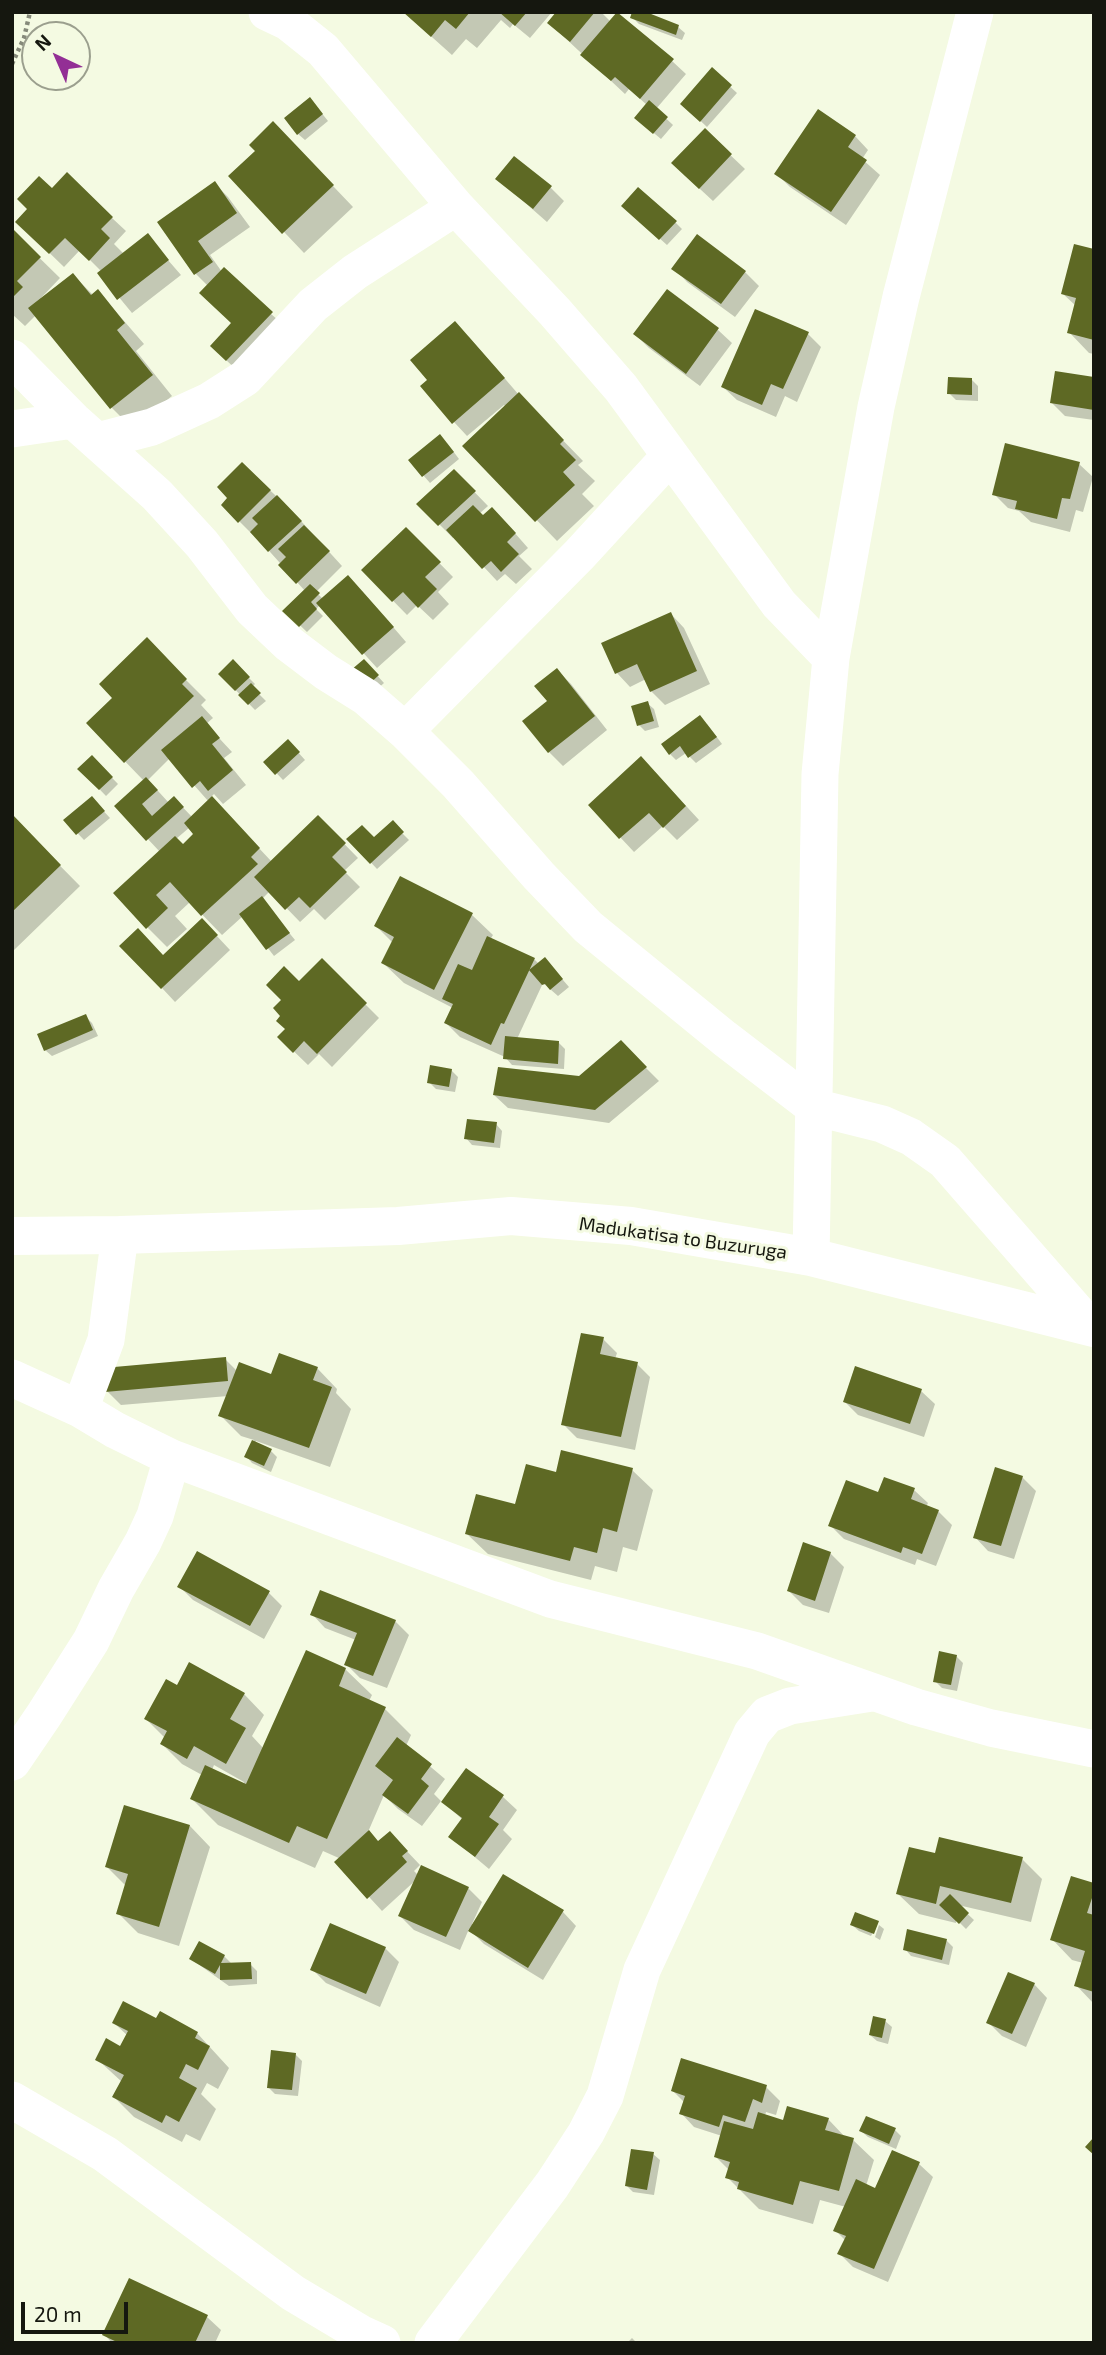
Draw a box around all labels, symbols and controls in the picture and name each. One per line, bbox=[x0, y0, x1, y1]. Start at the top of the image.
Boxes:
north arrow bbox=[21, 21, 91, 91]
text: N bbox=[30, 29, 55, 55]
street label: Madukatisa to Buzuruga bbox=[577, 1212, 789, 1264]
scale bar bbox=[24, 2288, 131, 2332]
text: 20 m bbox=[34, 2301, 82, 2326]

